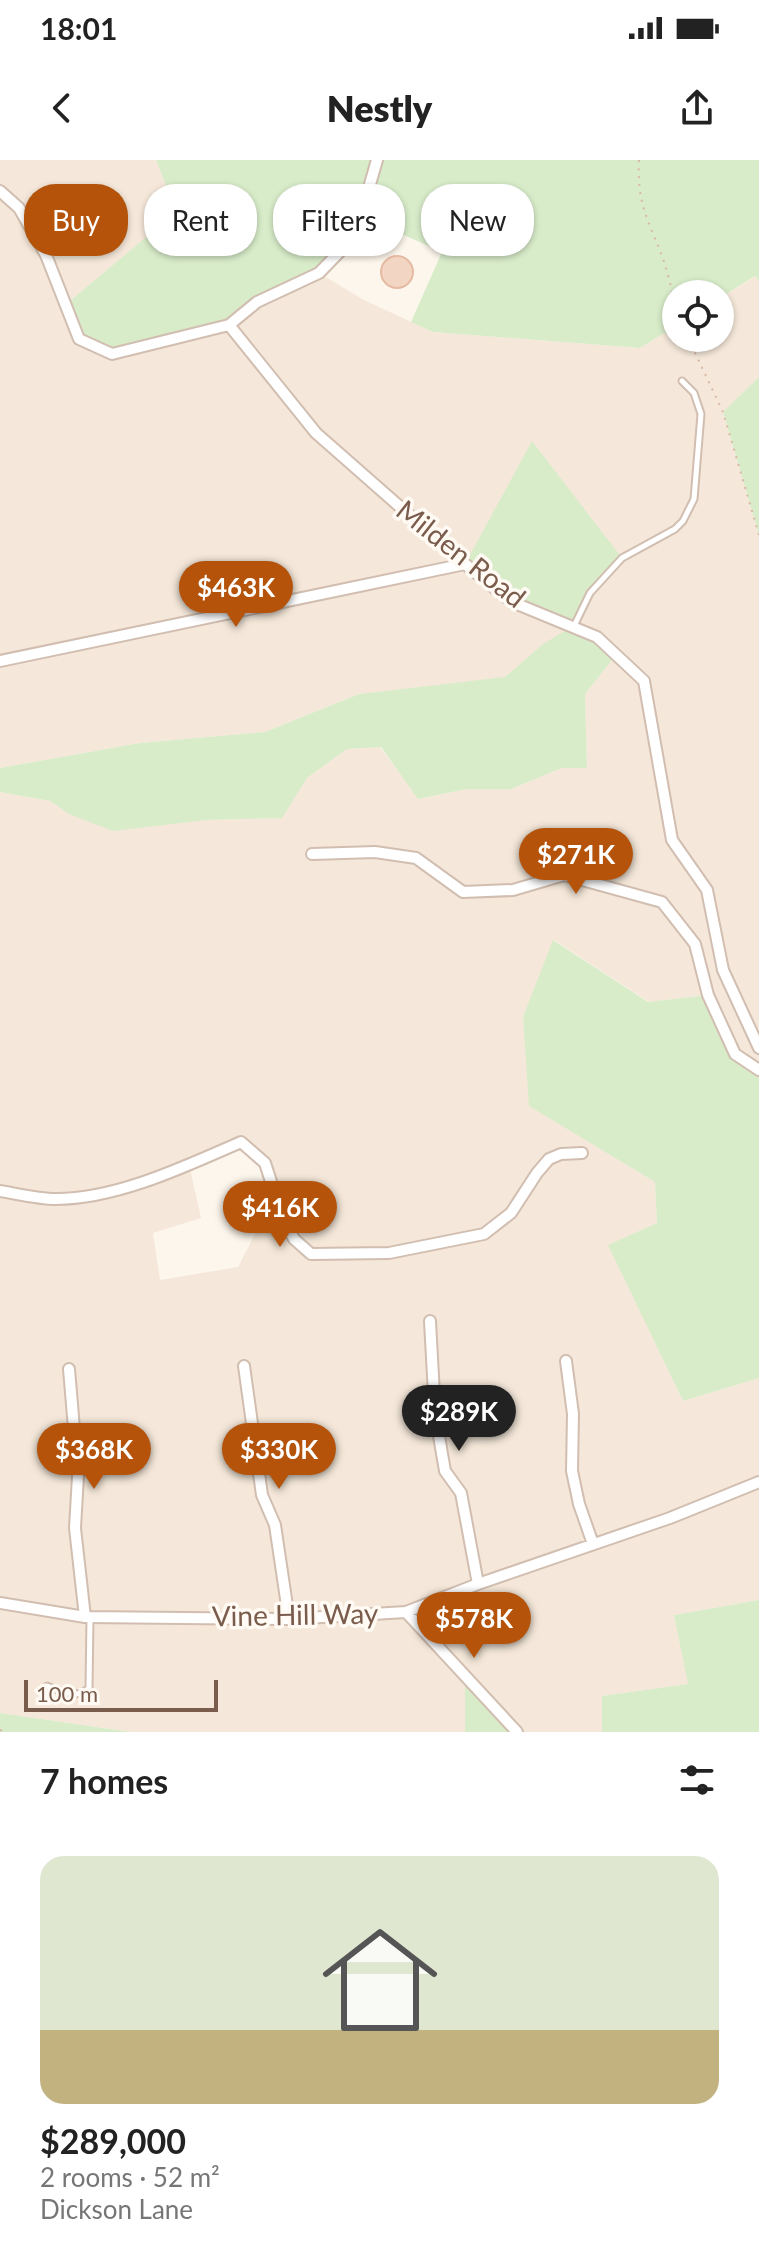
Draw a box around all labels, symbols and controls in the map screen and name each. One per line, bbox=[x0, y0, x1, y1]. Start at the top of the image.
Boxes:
text: 18:01 bbox=[40, 10, 117, 46]
icon: back bbox=[40, 86, 84, 130]
text: Nestly bbox=[327, 86, 432, 130]
icon: share bbox=[675, 86, 719, 130]
chip: Buy bbox=[24, 184, 128, 256]
chip: Rent bbox=[144, 184, 257, 256]
chip: Filters bbox=[273, 184, 405, 256]
chip: New bbox=[421, 184, 534, 256]
map controls bbox=[662, 280, 734, 352]
button: locate bbox=[662, 280, 734, 352]
street label: Milden Road bbox=[390, 492, 533, 614]
pin: $463K bbox=[180, 561, 292, 629]
text: $463K bbox=[197, 571, 275, 603]
pin: $271K bbox=[520, 828, 632, 896]
text: $271K bbox=[537, 838, 615, 870]
pin: $416K bbox=[224, 1181, 336, 1249]
text: $416K bbox=[241, 1191, 319, 1223]
pin: $289K bbox=[403, 1385, 515, 1453]
text: $289K bbox=[420, 1395, 498, 1427]
pin: $368K bbox=[38, 1423, 150, 1491]
pin: $330K bbox=[223, 1423, 335, 1491]
text: $368K bbox=[55, 1433, 133, 1465]
text: $330K bbox=[240, 1433, 318, 1465]
pin: $578K bbox=[418, 1592, 530, 1660]
street label: Vine Hill Way bbox=[211, 1596, 379, 1632]
text: $578K bbox=[435, 1602, 513, 1634]
scale bar bbox=[24, 1676, 218, 1712]
text: 100 m bbox=[36, 1680, 98, 1707]
icon: filters bbox=[675, 1758, 719, 1802]
text: 7 homes bbox=[40, 1760, 168, 1801]
icon: home bbox=[308, 1908, 452, 2052]
text: $289,000 bbox=[40, 2120, 186, 2161]
text: 2 rooms · 52 m² bbox=[40, 2161, 220, 2193]
text: Dickson Lane bbox=[40, 2193, 193, 2225]

